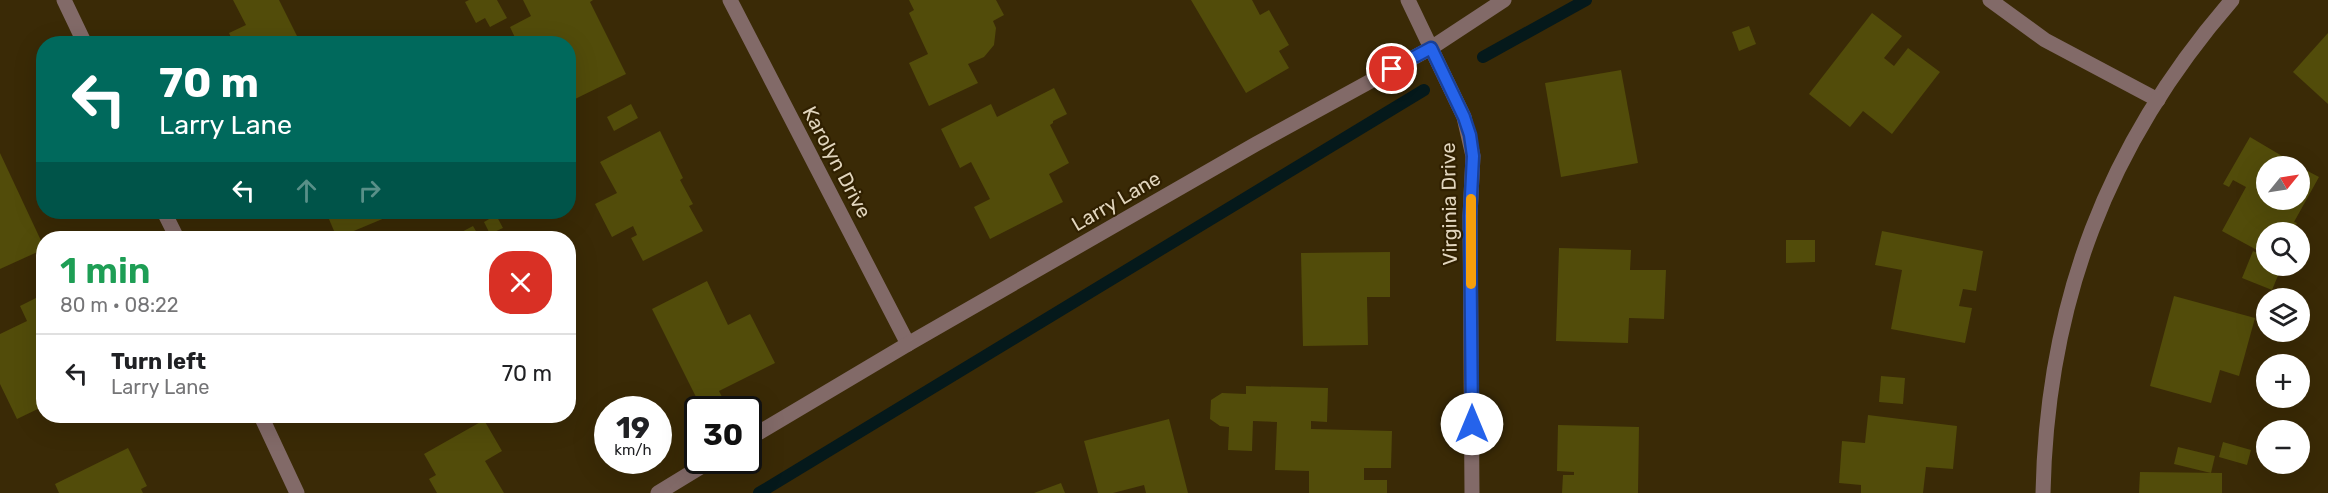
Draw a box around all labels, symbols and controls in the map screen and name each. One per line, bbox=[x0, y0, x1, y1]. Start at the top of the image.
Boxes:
pin bbox=[1366, 43, 1417, 94]
icon: arrive bbox=[1375, 52, 1408, 85]
text: 70 m bbox=[159, 58, 259, 108]
icon: left bbox=[60, 60, 138, 138]
street label: Karolyn Drive bbox=[798, 102, 876, 222]
text: Larry Lane bbox=[159, 109, 292, 141]
street label: Virginia Drive bbox=[1436, 142, 1462, 266]
north arrow bbox=[2256, 156, 2310, 210]
map controls bbox=[2256, 156, 2310, 474]
street label: Larry Lane bbox=[1067, 166, 1165, 236]
icon: left bbox=[227, 174, 260, 207]
icon: ahead bbox=[290, 174, 323, 207]
icon: right bbox=[353, 174, 386, 207]
button: search bbox=[2256, 222, 2310, 276]
text: 1 min bbox=[60, 249, 151, 292]
button: close bbox=[489, 251, 552, 314]
button: layers bbox=[2256, 288, 2310, 342]
text: 80 m · 08:22 bbox=[60, 293, 179, 317]
text: Turn left bbox=[111, 348, 206, 375]
button: + bbox=[2256, 354, 2310, 408]
icon: left bbox=[60, 357, 93, 390]
text: 70 m bbox=[502, 360, 552, 387]
text: Larry Lane bbox=[111, 375, 210, 399]
position arrow bbox=[1440, 392, 1504, 456]
speed limit sign: 30 bbox=[684, 396, 762, 474]
text: 19 bbox=[616, 410, 650, 446]
button: − bbox=[2256, 420, 2310, 474]
text: km/h bbox=[614, 441, 652, 459]

